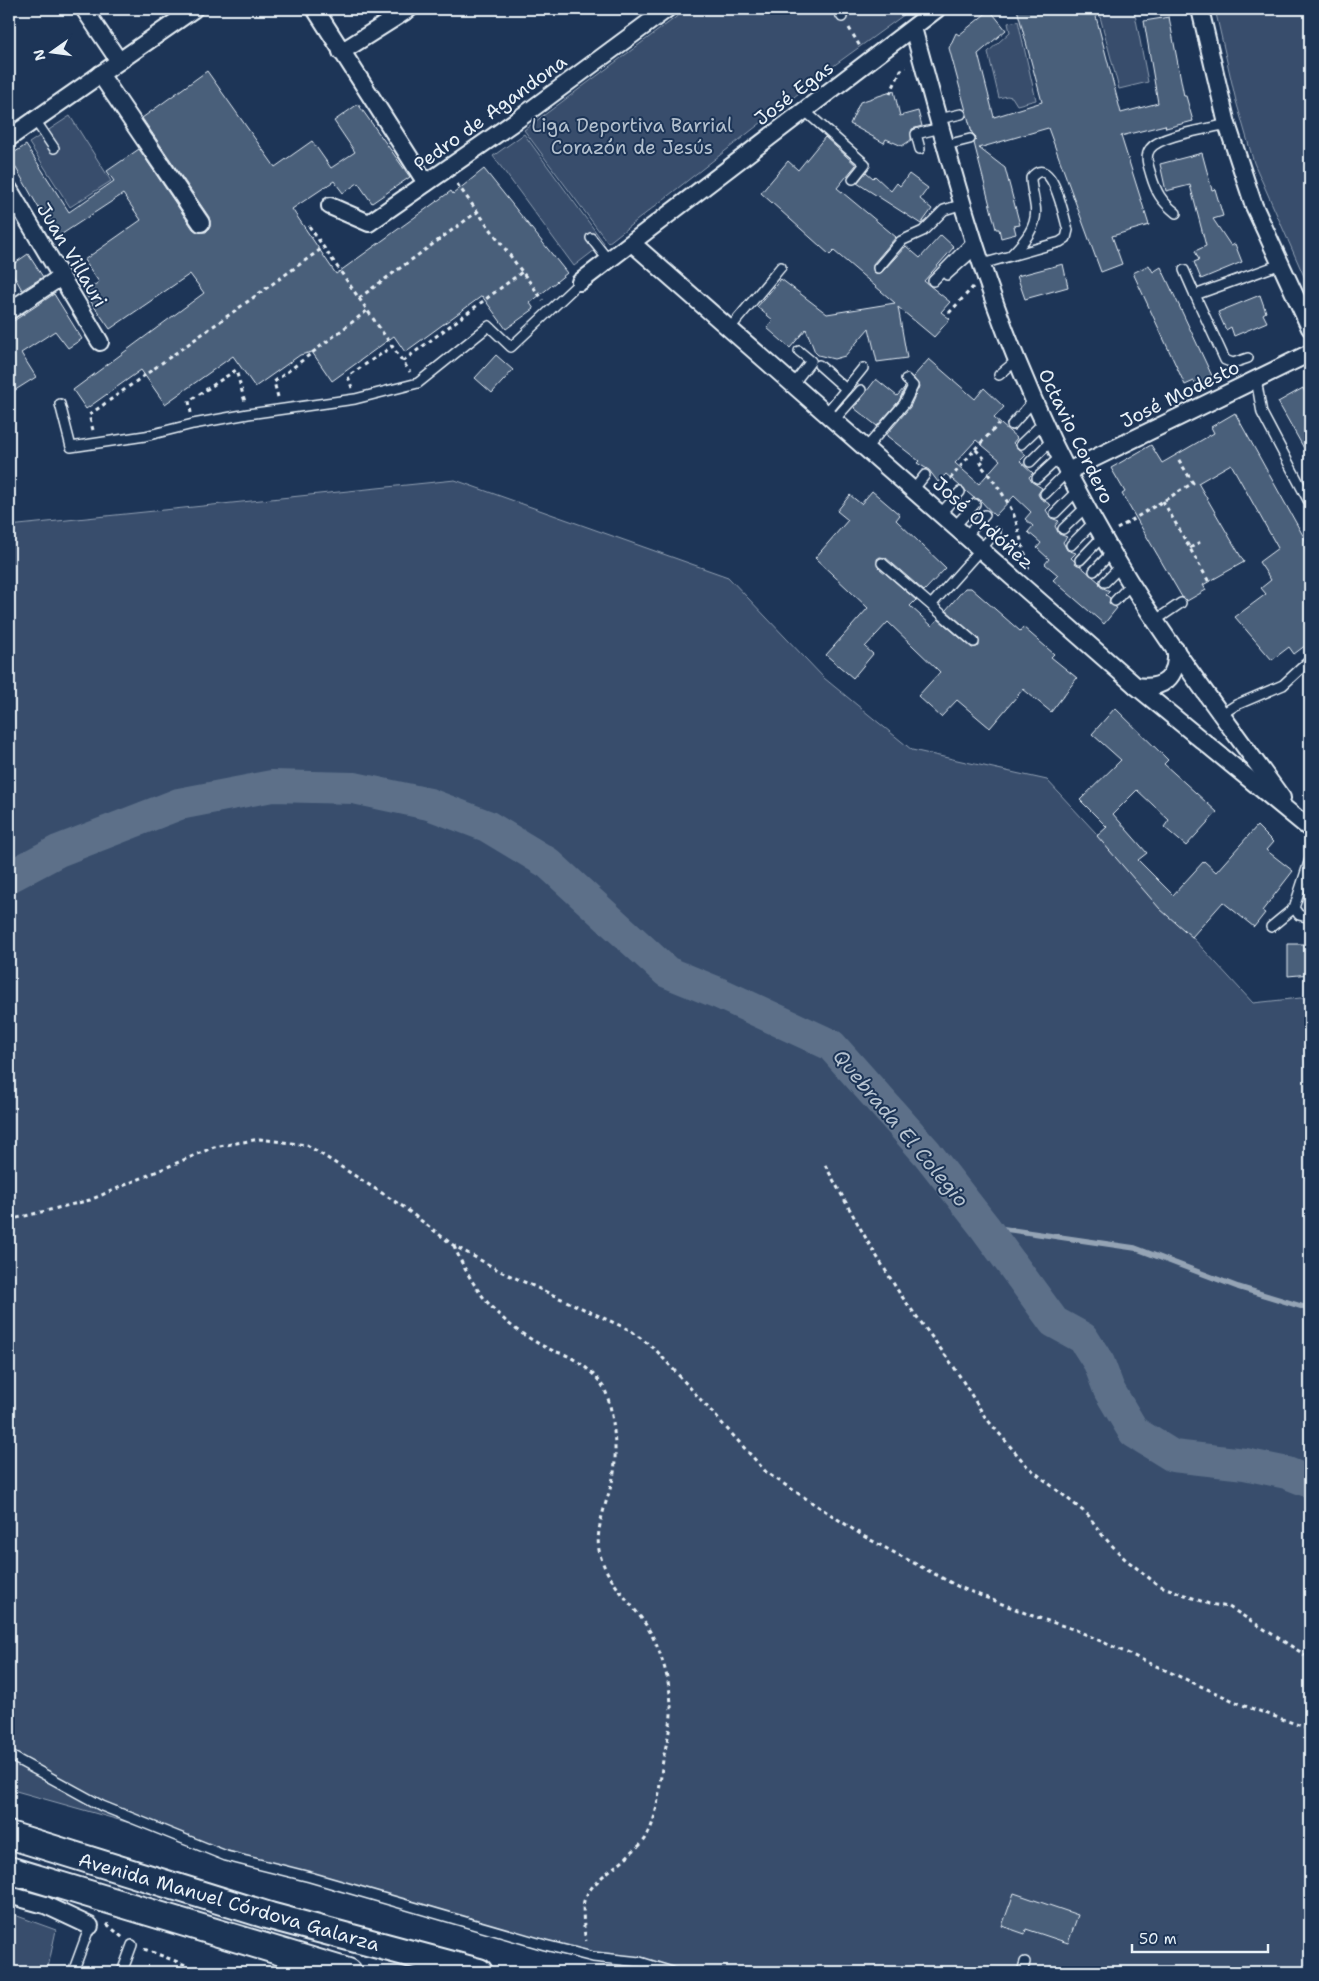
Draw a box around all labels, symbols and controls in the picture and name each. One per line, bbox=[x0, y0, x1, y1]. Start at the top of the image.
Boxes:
north arrow bbox=[28, 28, 78, 78]
text: N bbox=[29, 48, 49, 63]
street label: Pedro de Agandona bbox=[409, 49, 572, 177]
street label: José Egas bbox=[749, 55, 839, 131]
park label: Liga Deportiva Barrial Corazón de Jesús bbox=[531, 113, 733, 160]
street label: Juan Villauri bbox=[31, 198, 113, 312]
street label: José Modesto bbox=[1117, 354, 1243, 434]
street label: Octavio Cordero bbox=[1032, 364, 1120, 508]
street label: José Ordóñez bbox=[927, 471, 1039, 575]
water label: Quebrada El Colegio bbox=[827, 1044, 975, 1212]
street label: Avenida Manuel Córdova Galarza bbox=[75, 1847, 383, 1957]
scale bar bbox=[1132, 1921, 1268, 1953]
text: 50 m bbox=[1139, 1929, 1177, 1949]

